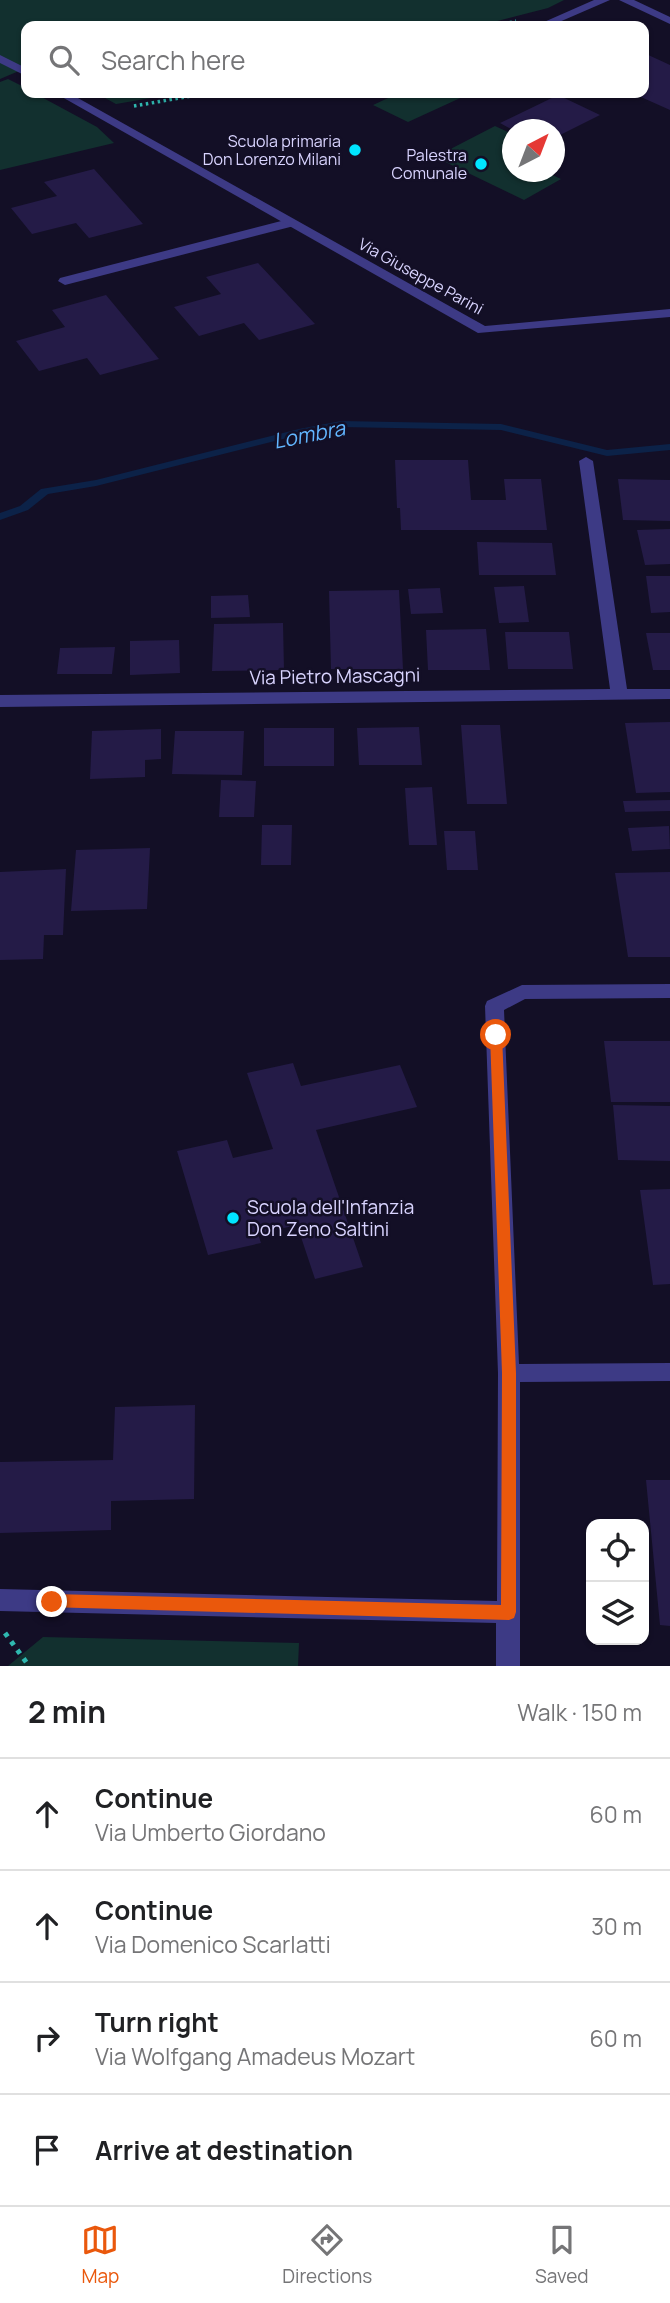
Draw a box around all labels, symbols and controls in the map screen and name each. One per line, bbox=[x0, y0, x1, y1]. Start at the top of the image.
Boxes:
search box bbox=[21, 21, 649, 98]
icon: search bbox=[45, 41, 83, 79]
text: Search here bbox=[101, 42, 246, 78]
north arrow bbox=[502, 119, 565, 182]
place label: Scuola primaria Don Lorenzo Milani bbox=[203, 130, 341, 170]
marker: Scuola primaria Don Lorenzo Milani bbox=[347, 142, 363, 158]
place label: Palestra Comunale bbox=[392, 144, 467, 184]
marker: Palestra Comunale bbox=[473, 156, 489, 172]
street label: Via Giuseppe Parini bbox=[355, 233, 487, 319]
water label: Lombra bbox=[271, 413, 348, 455]
street label: Via Pietro Mascagni bbox=[249, 662, 421, 690]
route start bbox=[480, 1019, 511, 1050]
place label: Scuola dell'Infanzia Don Zeno Saltini bbox=[247, 1194, 414, 1242]
marker: Scuola dell'Infanzia Don Zeno Saltini bbox=[225, 1210, 241, 1226]
map controls bbox=[586, 1519, 649, 1645]
button: locate bbox=[586, 1519, 649, 1582]
button: layers bbox=[586, 1582, 649, 1645]
route end bbox=[36, 1586, 67, 1617]
text: 2 min bbox=[28, 1691, 106, 1732]
text: Walk · 150 m bbox=[517, 1696, 642, 1728]
text: Continue bbox=[95, 1780, 213, 1816]
icon: ahead bbox=[28, 1795, 66, 1833]
text: 60 m bbox=[590, 1798, 642, 1830]
text: Via Umberto Giordano bbox=[95, 1816, 326, 1848]
text: Continue bbox=[95, 1892, 213, 1928]
icon: ahead bbox=[28, 1907, 66, 1945]
text: 30 m bbox=[591, 1910, 642, 1942]
text: Via Domenico Scarlatti bbox=[95, 1928, 331, 1960]
text: Turn right bbox=[95, 2004, 219, 2040]
icon: right bbox=[28, 2019, 66, 2057]
text: 60 m bbox=[590, 2022, 642, 2054]
text: Via Wolfgang Amadeus Mozart bbox=[95, 2040, 415, 2072]
icon: arrive bbox=[28, 2131, 66, 2169]
text: Arrive at destination bbox=[95, 2132, 353, 2168]
tab: Map bbox=[81, 2221, 119, 2289]
tab: Directions bbox=[282, 2221, 372, 2289]
tab: Saved bbox=[535, 2221, 589, 2289]

